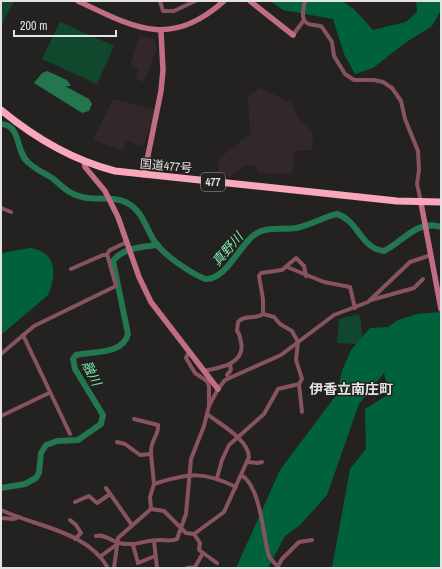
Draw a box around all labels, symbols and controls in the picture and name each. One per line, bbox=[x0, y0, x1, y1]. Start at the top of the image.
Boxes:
scale bar bbox=[14, 12, 116, 38]
text: 200 m bbox=[20, 18, 47, 34]
street label: 国道477号 bbox=[139, 156, 193, 176]
road number: 477 bbox=[201, 173, 225, 191]
water label: 真野川 bbox=[208, 228, 248, 270]
water label: 融川 bbox=[78, 358, 106, 390]
district label: 伊香立南庄町 bbox=[309, 380, 393, 398]

